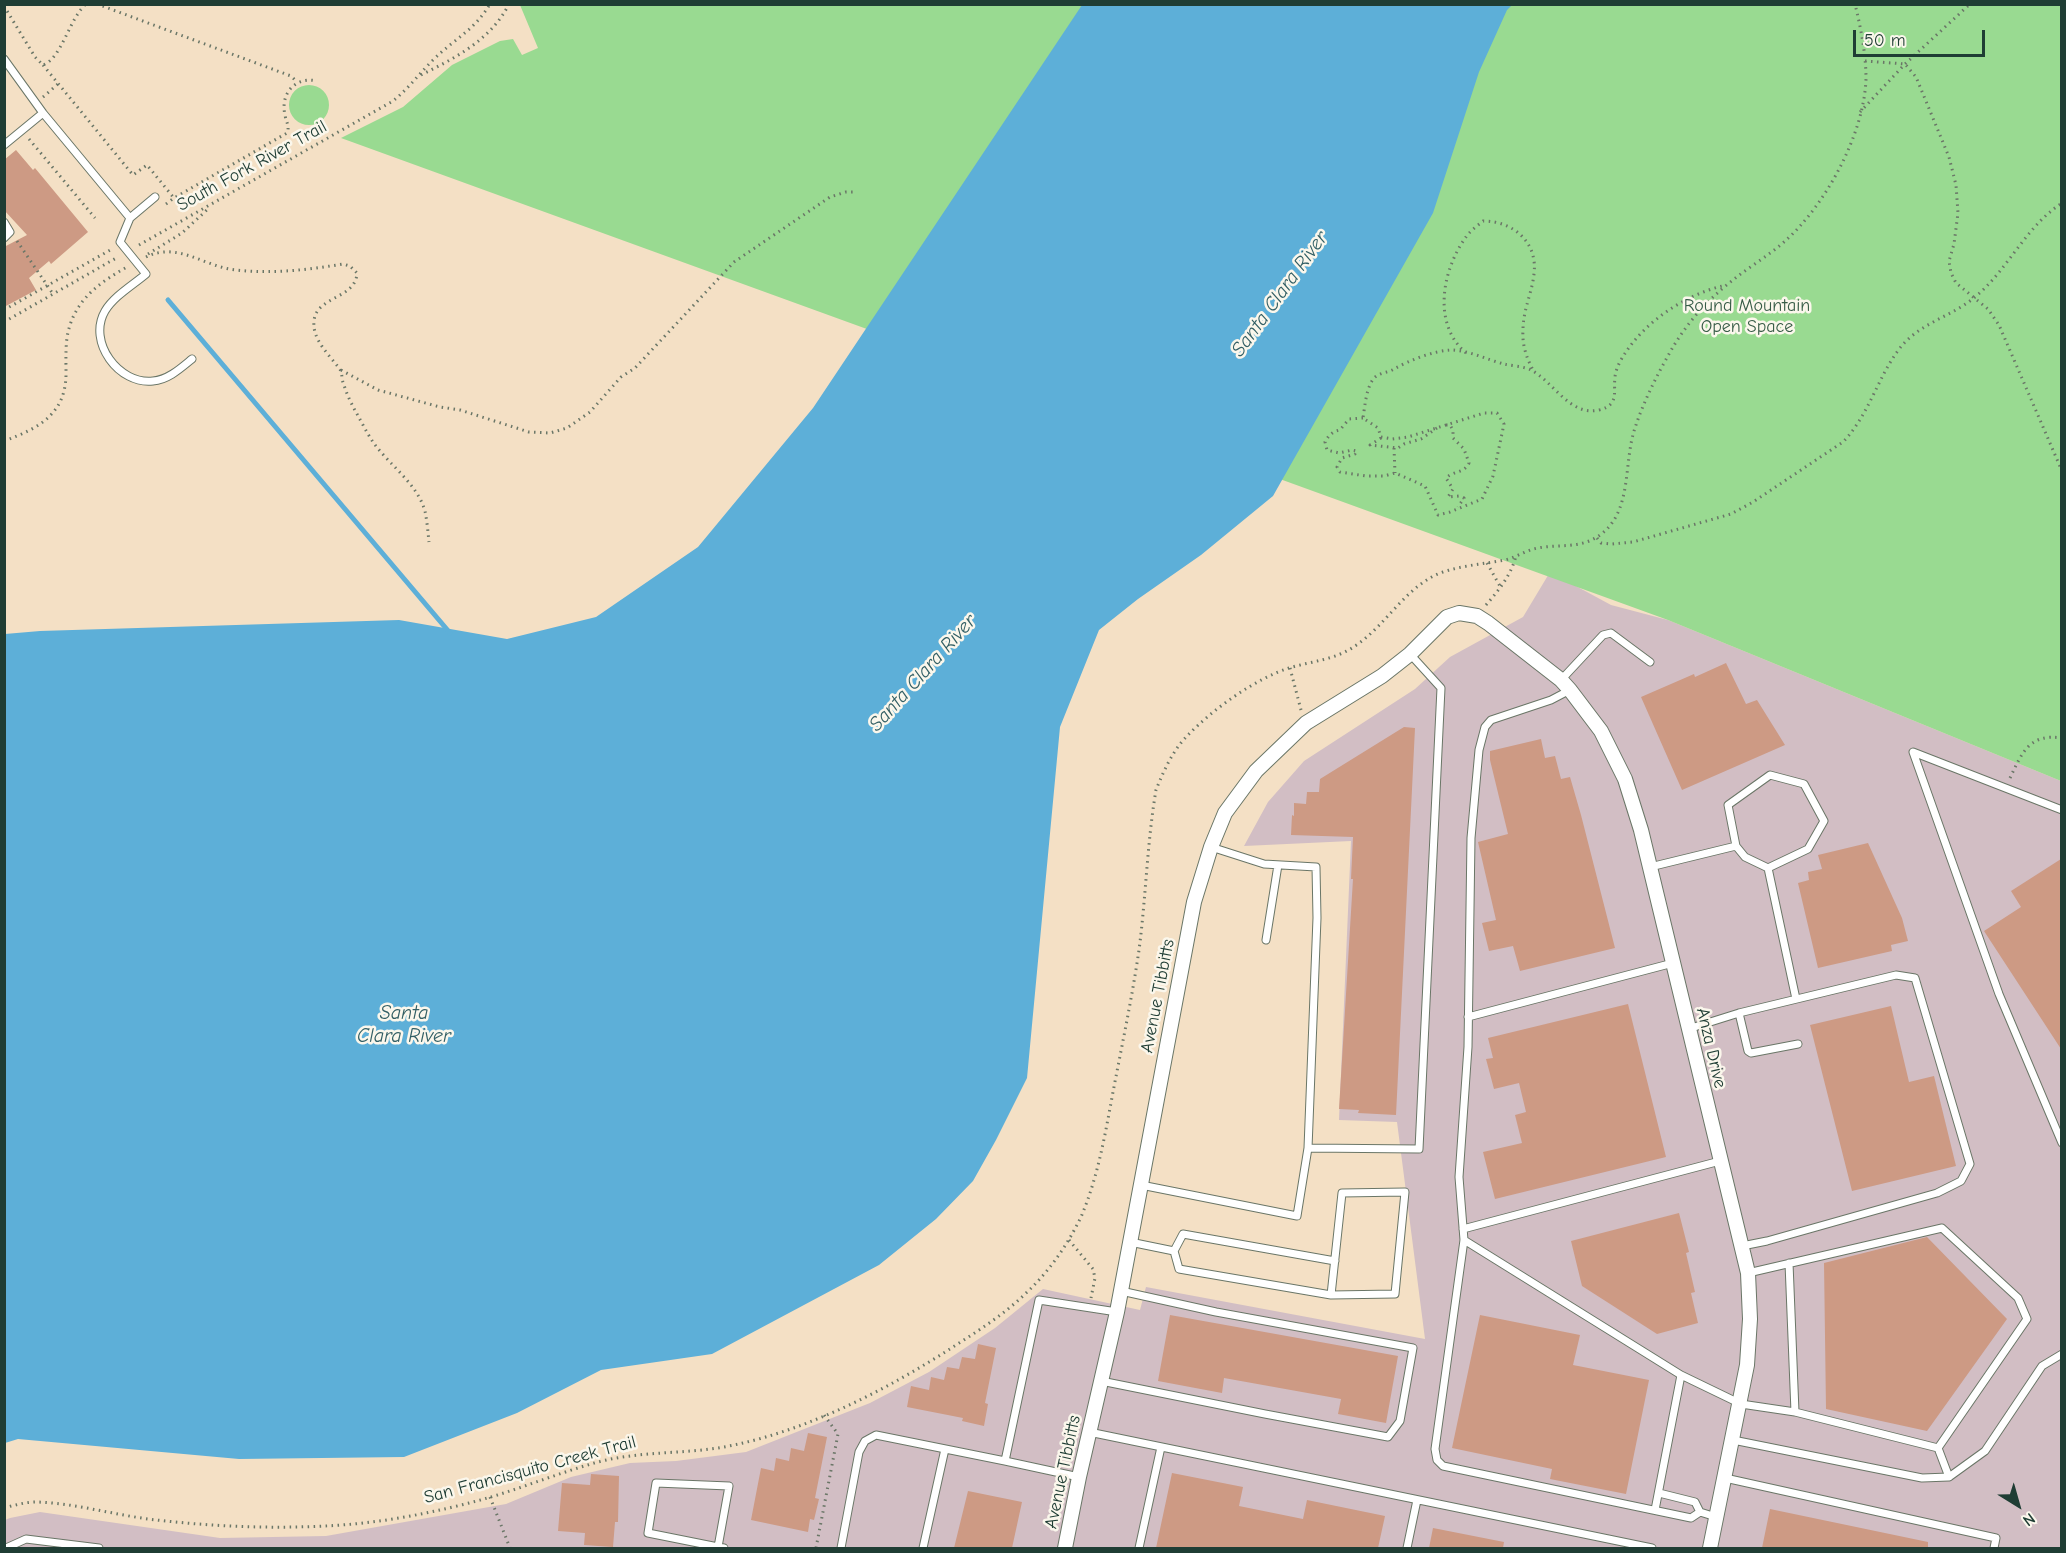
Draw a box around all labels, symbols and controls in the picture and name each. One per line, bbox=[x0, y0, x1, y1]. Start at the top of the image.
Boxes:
scale bar bbox=[1856, 18, 1988, 56]
text: 50 m bbox=[1864, 30, 1906, 51]
street label: South Fork River Trail bbox=[173, 116, 331, 216]
water label: Santa Clara River bbox=[1226, 227, 1334, 361]
park label: Round Mountain Open Space bbox=[1684, 295, 1810, 338]
water label: Santa Clara River bbox=[864, 610, 982, 736]
street label: Avenue Tibbitts bbox=[1136, 937, 1180, 1055]
water label: Santa Clara River bbox=[357, 1001, 451, 1048]
street label: Anza Drive bbox=[1691, 1006, 1731, 1090]
street label: Avenue Tibbitts bbox=[1040, 1413, 1086, 1531]
street label: San Francisquito Creek Trail bbox=[422, 1431, 638, 1509]
north arrow bbox=[1988, 1475, 2048, 1535]
text: N bbox=[2019, 1509, 2038, 1530]

